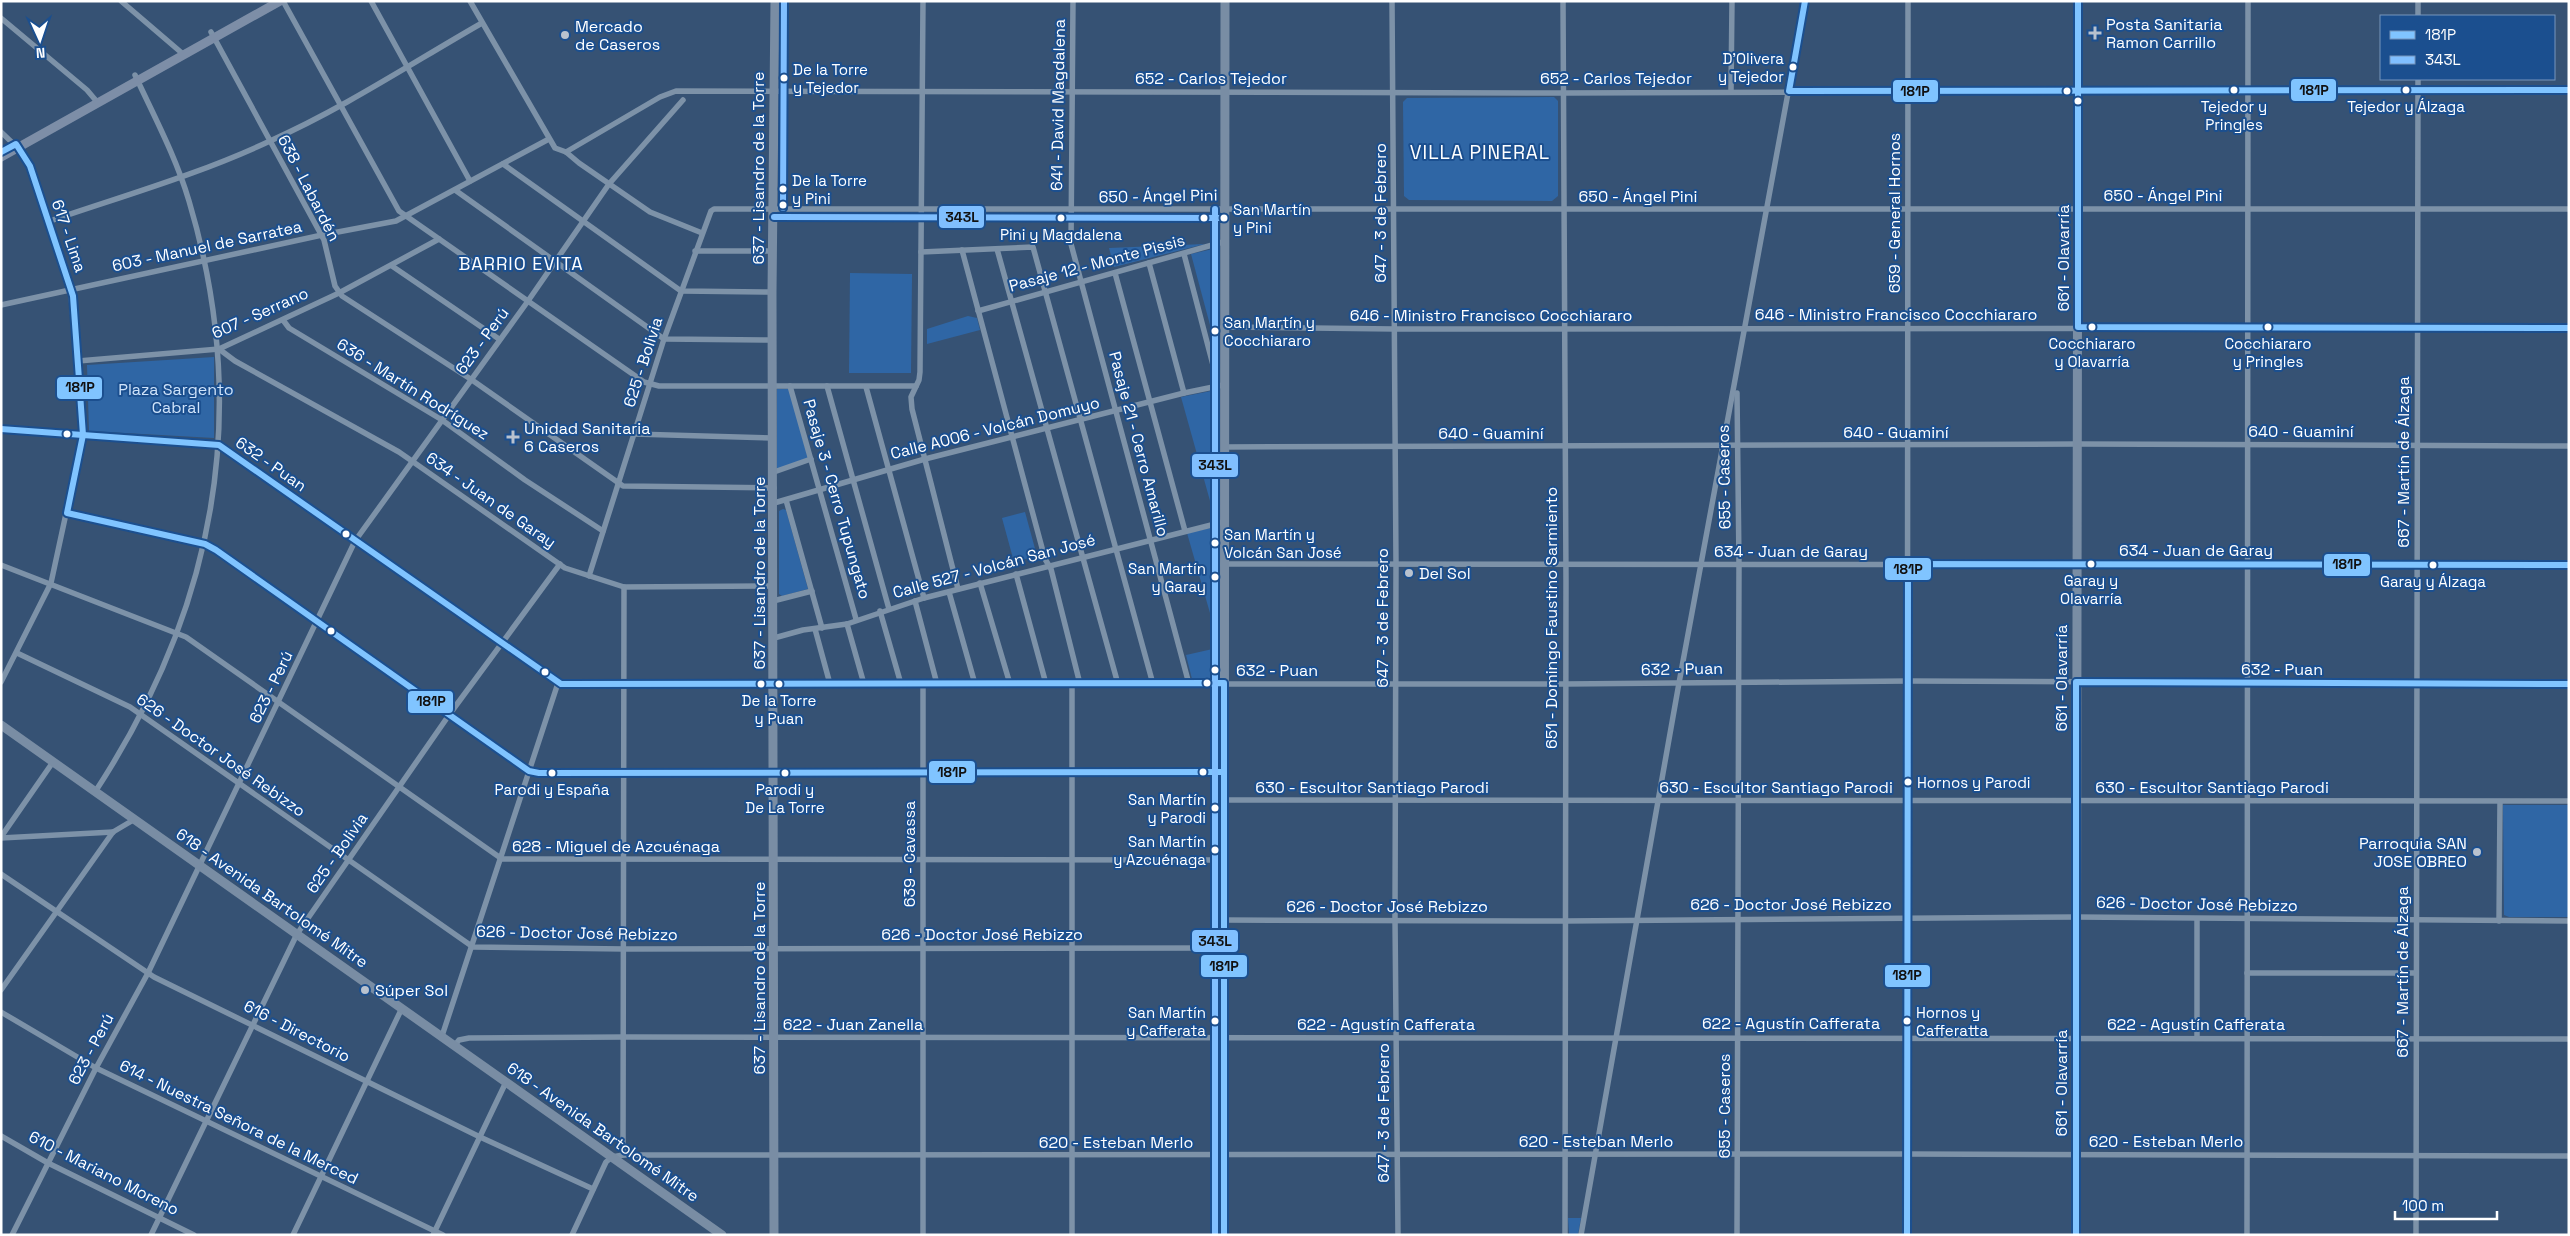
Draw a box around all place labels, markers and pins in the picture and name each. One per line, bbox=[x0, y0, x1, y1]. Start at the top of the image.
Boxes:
place label: Posta Sanitaria Ramon Carrillo bbox=[2106, 14, 2223, 53]
place label: Mercado de Caseros bbox=[575, 16, 660, 55]
marker: Posta Sanitaria Ramon Carrillo bbox=[2088, 26, 2102, 40]
marker: Mercado de Caseros bbox=[559, 29, 571, 41]
place label: D'Olivera y Tejedor bbox=[1718, 49, 1784, 86]
place label: De la Torre y Tejedor bbox=[793, 60, 868, 97]
marker: D'Olivera y Tejedor bbox=[1788, 62, 1798, 72]
marker: De la Torre y Tejedor bbox=[779, 73, 789, 83]
marker: Tejedor y Pringles bbox=[2229, 85, 2239, 95]
marker: Tejedor y Álzaga bbox=[2401, 85, 2411, 95]
unlabelled marker bbox=[2062, 86, 2072, 96]
unlabelled marker bbox=[2073, 96, 2083, 106]
place label: Tejedor y Pringles bbox=[2201, 97, 2267, 134]
place label: Tejedor y Álzaga bbox=[2347, 97, 2465, 116]
place label: De la Torre y Pini bbox=[792, 171, 867, 208]
marker: De la Torre y Pini bbox=[778, 184, 788, 194]
unlabelled marker bbox=[778, 200, 788, 210]
place label: San Martín y Pini bbox=[1233, 200, 1311, 237]
marker: Pini y Magdalena bbox=[1056, 213, 1066, 223]
unlabelled marker bbox=[1199, 213, 1209, 223]
marker: San Martín y Pini bbox=[1219, 213, 1229, 223]
place label: Pini y Magdalena bbox=[1000, 225, 1122, 244]
place label: San Martín y Cocchiararo bbox=[1224, 313, 1315, 350]
marker: Cocchiararo y Olavarría bbox=[2087, 322, 2097, 332]
marker: Cocchiararo y Pringles bbox=[2263, 322, 2273, 332]
marker: San Martín y Cocchiararo bbox=[1210, 326, 1220, 336]
place label: Cocchiararo y Olavarría bbox=[2048, 334, 2136, 371]
place label: Cocchiararo y Pringles bbox=[2224, 334, 2312, 371]
place label: Unidad Sanitaria 6 Caseros bbox=[524, 418, 650, 457]
unlabelled marker bbox=[62, 429, 72, 439]
marker: Unidad Sanitaria 6 Caseros bbox=[506, 430, 520, 444]
place label: San Martín y Volcán San José bbox=[1224, 525, 1342, 562]
unlabelled marker bbox=[341, 529, 351, 539]
marker: San Martín y Volcán San José bbox=[1210, 538, 1220, 548]
place label: San Martín y Garay bbox=[1128, 559, 1206, 596]
marker: Garay y Olavarría bbox=[2086, 559, 2096, 569]
marker: Garay y Álzaga bbox=[2428, 560, 2438, 570]
place label: Del Sol bbox=[1419, 563, 1471, 584]
marker: Del Sol bbox=[1403, 567, 1415, 579]
place label: Garay y Olavarría bbox=[2060, 571, 2122, 608]
marker: San Martín y Garay bbox=[1210, 572, 1220, 582]
place label: Garay y Álzaga bbox=[2380, 572, 2486, 591]
unlabelled marker bbox=[326, 626, 336, 636]
unlabelled marker bbox=[1210, 665, 1220, 675]
unlabelled marker bbox=[540, 667, 550, 677]
unlabelled marker bbox=[1202, 678, 1212, 688]
unlabelled marker bbox=[756, 679, 766, 689]
marker: De la Torre y Puan bbox=[774, 679, 784, 689]
place label: De la Torre y Puan bbox=[742, 691, 817, 728]
unlabelled marker bbox=[1198, 767, 1208, 777]
marker: Parodi y España bbox=[547, 768, 557, 778]
marker: Parodi y De La Torre bbox=[780, 768, 790, 778]
place label: Hornos y Parodi bbox=[1917, 773, 2031, 792]
marker: Hornos y Parodi bbox=[1903, 777, 1913, 787]
place label: Parodi y España bbox=[495, 780, 610, 799]
place label: Parodi y De La Torre bbox=[745, 780, 825, 817]
place label: San Martín y Parodi bbox=[1128, 790, 1206, 827]
marker: San Martín y Parodi bbox=[1210, 803, 1220, 813]
place label: San Martín y Azcuénaga bbox=[1113, 832, 1206, 869]
place label: Parroquia SAN JOSE OBREO bbox=[2359, 833, 2467, 872]
marker: San Martín y Azcuénaga bbox=[1210, 845, 1220, 855]
marker: Parroquia SAN JOSE OBREO bbox=[2471, 846, 2483, 858]
place label: Súper Sol bbox=[375, 980, 448, 1001]
marker: Súper Sol bbox=[359, 984, 371, 996]
place label: San Martín y Cafferata bbox=[1126, 1003, 1206, 1040]
place label: Hornos y Cafferatta bbox=[1916, 1003, 1989, 1040]
marker: San Martín y Cafferata bbox=[1210, 1016, 1220, 1026]
marker: Hornos y Cafferatta bbox=[1902, 1016, 1912, 1026]

